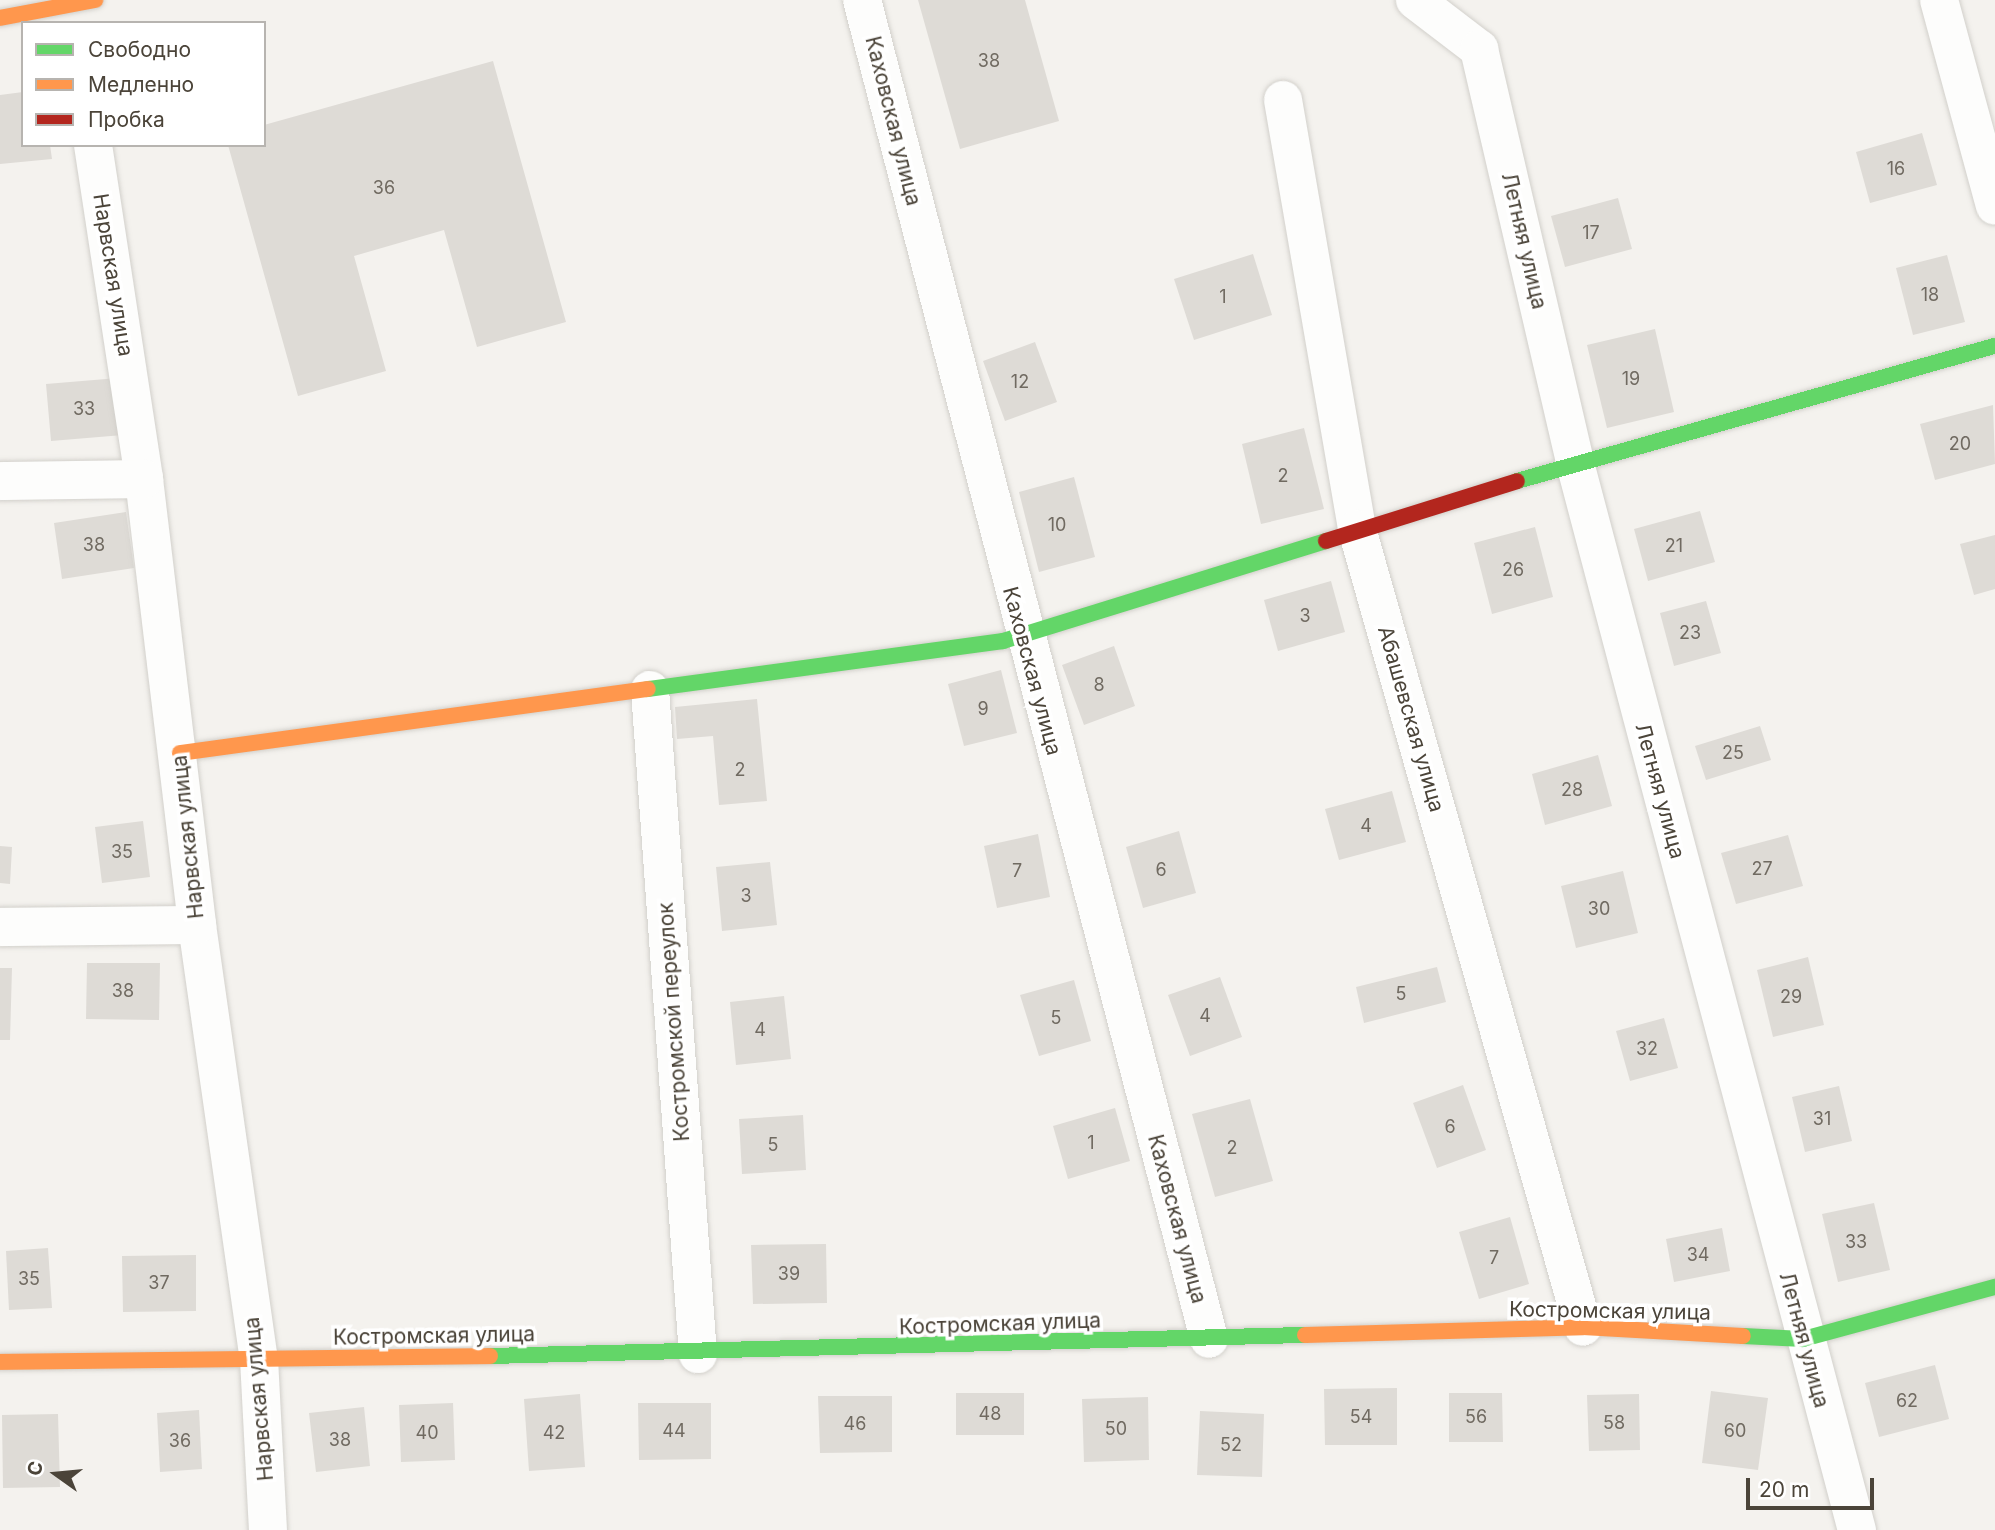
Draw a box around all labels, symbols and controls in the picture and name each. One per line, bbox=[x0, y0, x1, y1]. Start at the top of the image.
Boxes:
legend bbox=[21, 21, 266, 147]
street label: Каховская улица bbox=[860, 34, 926, 208]
text: Свободно bbox=[88, 37, 191, 62]
house number: 38 bbox=[978, 50, 1000, 72]
text: Медленно bbox=[88, 72, 194, 97]
text: Пробка bbox=[88, 107, 165, 132]
house number: 16 bbox=[1887, 158, 1905, 180]
street label: Летняя улица bbox=[1496, 170, 1552, 312]
house number: 36 bbox=[373, 177, 395, 199]
street label: Нарвская улица bbox=[88, 192, 138, 358]
house number: 17 bbox=[1582, 222, 1600, 244]
house number: 18 bbox=[1921, 284, 1939, 306]
house number: 1 bbox=[1219, 286, 1227, 308]
house number: 19 bbox=[1622, 368, 1640, 390]
house number: 12 bbox=[1011, 371, 1029, 393]
house number: 33 bbox=[73, 398, 95, 420]
house number: 20 bbox=[1949, 433, 1971, 455]
house number: 2 bbox=[1278, 465, 1288, 487]
house number: 10 bbox=[1048, 514, 1066, 536]
house number: 38 bbox=[83, 534, 105, 556]
house number: 21 bbox=[1665, 535, 1683, 557]
house number: 26 bbox=[1502, 559, 1524, 581]
street label: Каховская улица bbox=[997, 584, 1067, 758]
house number: 3 bbox=[1299, 605, 1311, 627]
house number: 23 bbox=[1679, 622, 1701, 644]
street label: Абашевская улица bbox=[1372, 623, 1450, 815]
house number: 8 bbox=[1093, 674, 1105, 696]
house number: 9 bbox=[977, 698, 989, 720]
street label: Летняя улица bbox=[1630, 720, 1690, 862]
house number: 25 bbox=[1722, 742, 1744, 764]
street label: Нарвская улица bbox=[167, 754, 209, 920]
house number: 2 bbox=[735, 759, 745, 781]
house number: 28 bbox=[1561, 779, 1583, 801]
house number: 4 bbox=[1360, 815, 1372, 837]
house number: 35 bbox=[111, 841, 133, 863]
house number: 27 bbox=[1751, 858, 1773, 880]
house number: 6 bbox=[1155, 859, 1167, 881]
house number: 7 bbox=[1012, 860, 1022, 882]
house number: 3 bbox=[740, 885, 752, 907]
house number: 30 bbox=[1588, 898, 1610, 920]
street label: Костромской переулок bbox=[653, 902, 695, 1142]
house number: 38 bbox=[112, 980, 134, 1002]
house number: 5 bbox=[1396, 983, 1406, 1005]
house number: 29 bbox=[1780, 986, 1802, 1008]
house number: 4 bbox=[1199, 1005, 1211, 1027]
house number: 5 bbox=[1051, 1007, 1061, 1029]
house number: 4 bbox=[754, 1019, 766, 1041]
house number: 32 bbox=[1636, 1038, 1658, 1060]
house number: 31 bbox=[1813, 1108, 1831, 1130]
house number: 6 bbox=[1444, 1116, 1456, 1138]
house number: 1 bbox=[1087, 1132, 1095, 1154]
street label: Каховская улица bbox=[1142, 1132, 1212, 1306]
house number: 5 bbox=[768, 1134, 778, 1156]
house number: 2 bbox=[1227, 1137, 1237, 1159]
house number: 33 bbox=[1845, 1231, 1867, 1253]
house number: 34 bbox=[1687, 1244, 1709, 1266]
house number: 7 bbox=[1489, 1247, 1499, 1269]
house number: 39 bbox=[778, 1263, 800, 1285]
house number: 35 bbox=[18, 1268, 40, 1290]
street label: Летняя улица bbox=[1774, 1269, 1834, 1411]
house number: 37 bbox=[148, 1272, 170, 1294]
street label: Костромская улица bbox=[1509, 1297, 1711, 1325]
street label: Костромская улица bbox=[899, 1308, 1101, 1340]
street label: Нарвская улица bbox=[239, 1316, 279, 1482]
street label: Костромская улица bbox=[333, 1322, 535, 1350]
house number: 62 bbox=[1896, 1390, 1918, 1412]
house number: 48 bbox=[979, 1403, 1001, 1425]
house number: 54 bbox=[1350, 1406, 1372, 1428]
house number: 56 bbox=[1465, 1406, 1487, 1428]
house number: 58 bbox=[1603, 1412, 1625, 1434]
house number: 46 bbox=[844, 1413, 866, 1435]
house number: 50 bbox=[1105, 1418, 1127, 1440]
house number: 44 bbox=[662, 1420, 686, 1442]
house number: 60 bbox=[1724, 1420, 1746, 1442]
house number: 40 bbox=[416, 1422, 438, 1444]
house number: 42 bbox=[543, 1422, 565, 1444]
house number: 38 bbox=[329, 1429, 351, 1451]
house number: 36 bbox=[169, 1430, 191, 1452]
house number: 52 bbox=[1220, 1434, 1242, 1456]
north arrow bbox=[21, 1439, 91, 1509]
text: С bbox=[22, 1459, 48, 1478]
scale bar bbox=[1750, 1464, 1878, 1508]
text: 20 m bbox=[1759, 1477, 1809, 1502]

